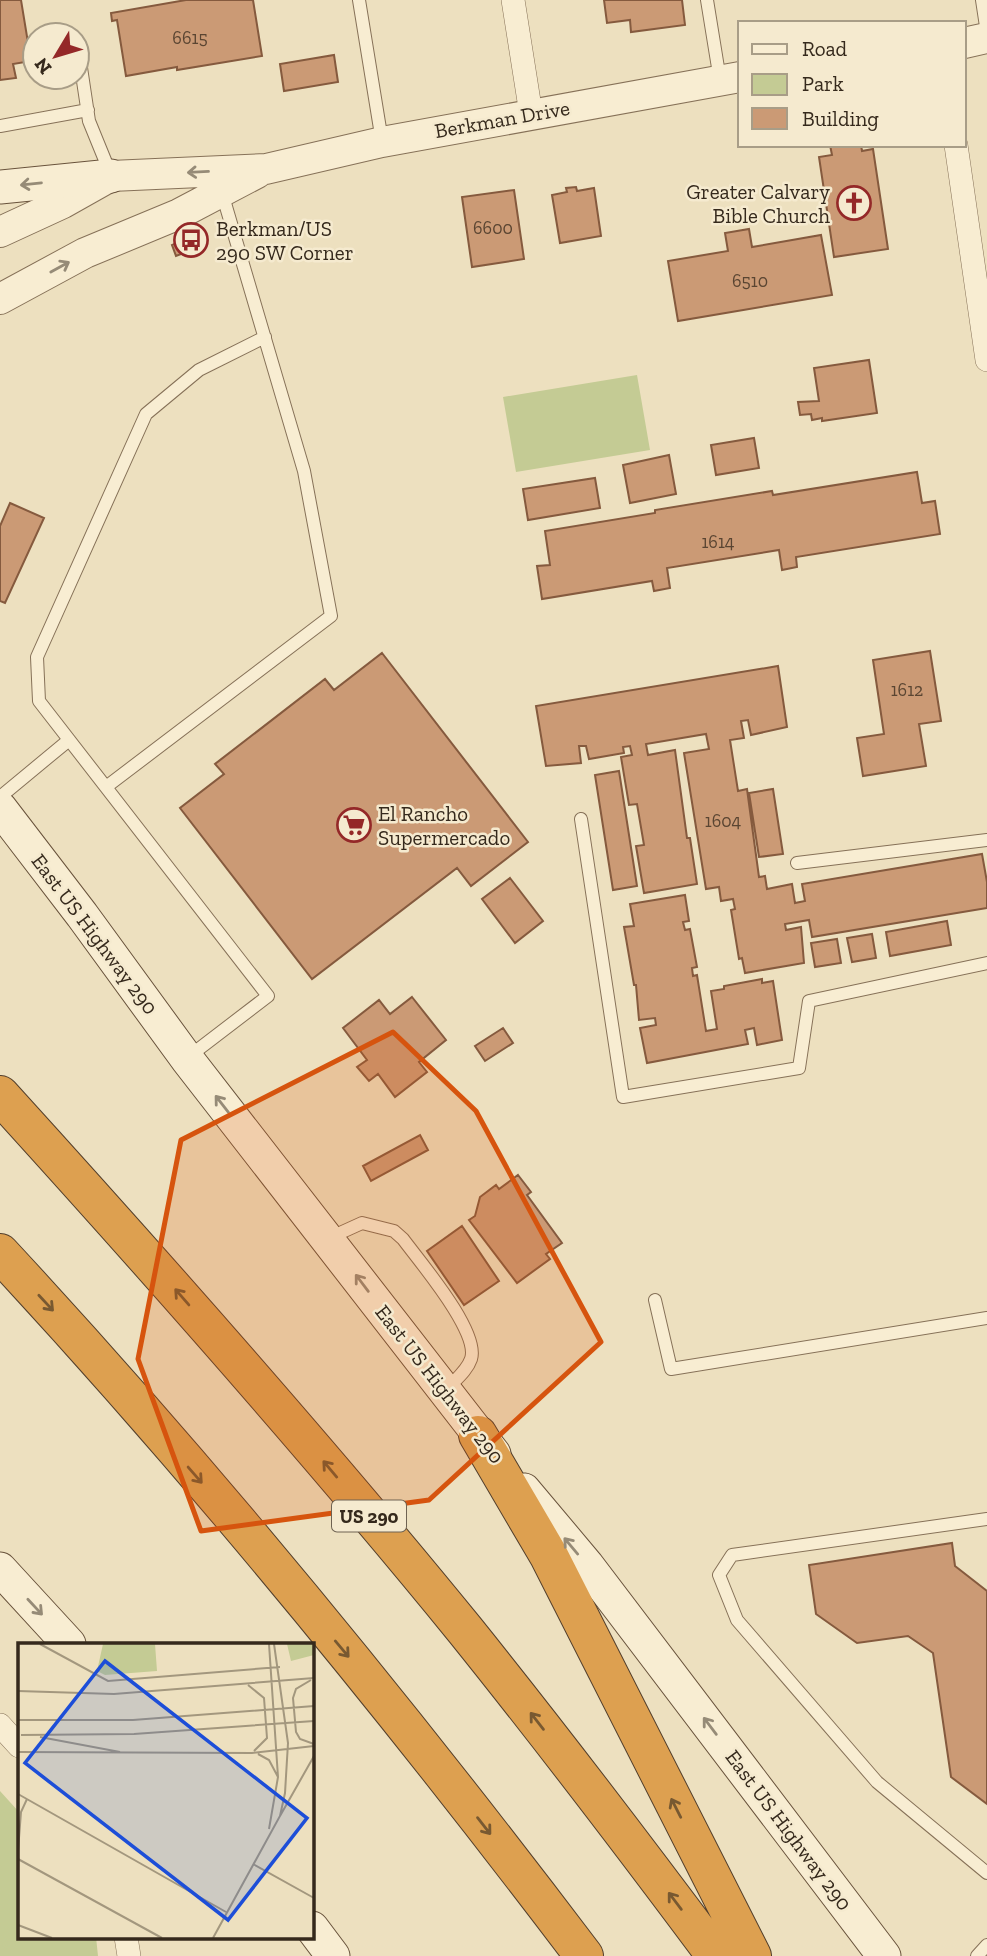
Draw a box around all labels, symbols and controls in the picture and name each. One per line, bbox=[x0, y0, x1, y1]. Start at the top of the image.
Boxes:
north arrow bbox=[21, 21, 91, 91]
legend bbox=[738, 21, 966, 147]
house number: 6615 bbox=[172, 27, 208, 49]
text: Road bbox=[802, 36, 848, 61]
text: N bbox=[29, 53, 57, 79]
text: Park bbox=[802, 71, 844, 96]
street label: Berkman Drive bbox=[433, 95, 572, 143]
text: Building bbox=[802, 106, 879, 131]
one-way arrow bbox=[186, 165, 209, 178]
one-way arrow bbox=[20, 178, 43, 191]
place label: Greater Calvary Bible Church bbox=[686, 179, 830, 228]
church icon: Greater Calvary Bible Church bbox=[835, 184, 873, 222]
place label: Berkman/US 290 SW Corner bbox=[216, 216, 354, 265]
house number: 6600 bbox=[473, 217, 513, 239]
bus stop icon: Berkman/US 290 SW Corner bbox=[172, 221, 210, 259]
one-way arrow bbox=[49, 260, 70, 273]
house number: 6510 bbox=[732, 270, 768, 292]
house number: 1614 bbox=[701, 531, 735, 553]
house number: 1612 bbox=[891, 679, 923, 701]
place label: El Rancho Supermercado bbox=[378, 801, 510, 850]
supermarket icon: El Rancho Supermercado bbox=[335, 806, 373, 844]
house number: 1604 bbox=[705, 810, 742, 832]
street label: East US Highway 290 bbox=[26, 849, 164, 1019]
one-way arrow bbox=[215, 1095, 230, 1113]
one-way arrow bbox=[355, 1274, 370, 1293]
one-way arrow bbox=[173, 1289, 190, 1306]
one-way arrow bbox=[38, 1294, 55, 1311]
street label: East US Highway 290 bbox=[370, 1300, 510, 1468]
one-way arrow bbox=[322, 1461, 338, 1479]
one-way arrow bbox=[187, 1465, 203, 1483]
road number: US 290 bbox=[332, 1500, 406, 1532]
one-way arrow bbox=[563, 1537, 579, 1555]
one-way arrow bbox=[26, 1598, 43, 1615]
one-way arrow bbox=[334, 1639, 350, 1657]
inset map bbox=[18, 1643, 313, 1938]
one-way arrow bbox=[529, 1712, 544, 1730]
one-way arrow bbox=[702, 1717, 717, 1736]
street label: East US Highway 290 bbox=[720, 1745, 858, 1915]
one-way arrow bbox=[669, 1798, 683, 1819]
one-way arrow bbox=[476, 1817, 491, 1835]
one-way arrow bbox=[668, 1892, 682, 1911]

